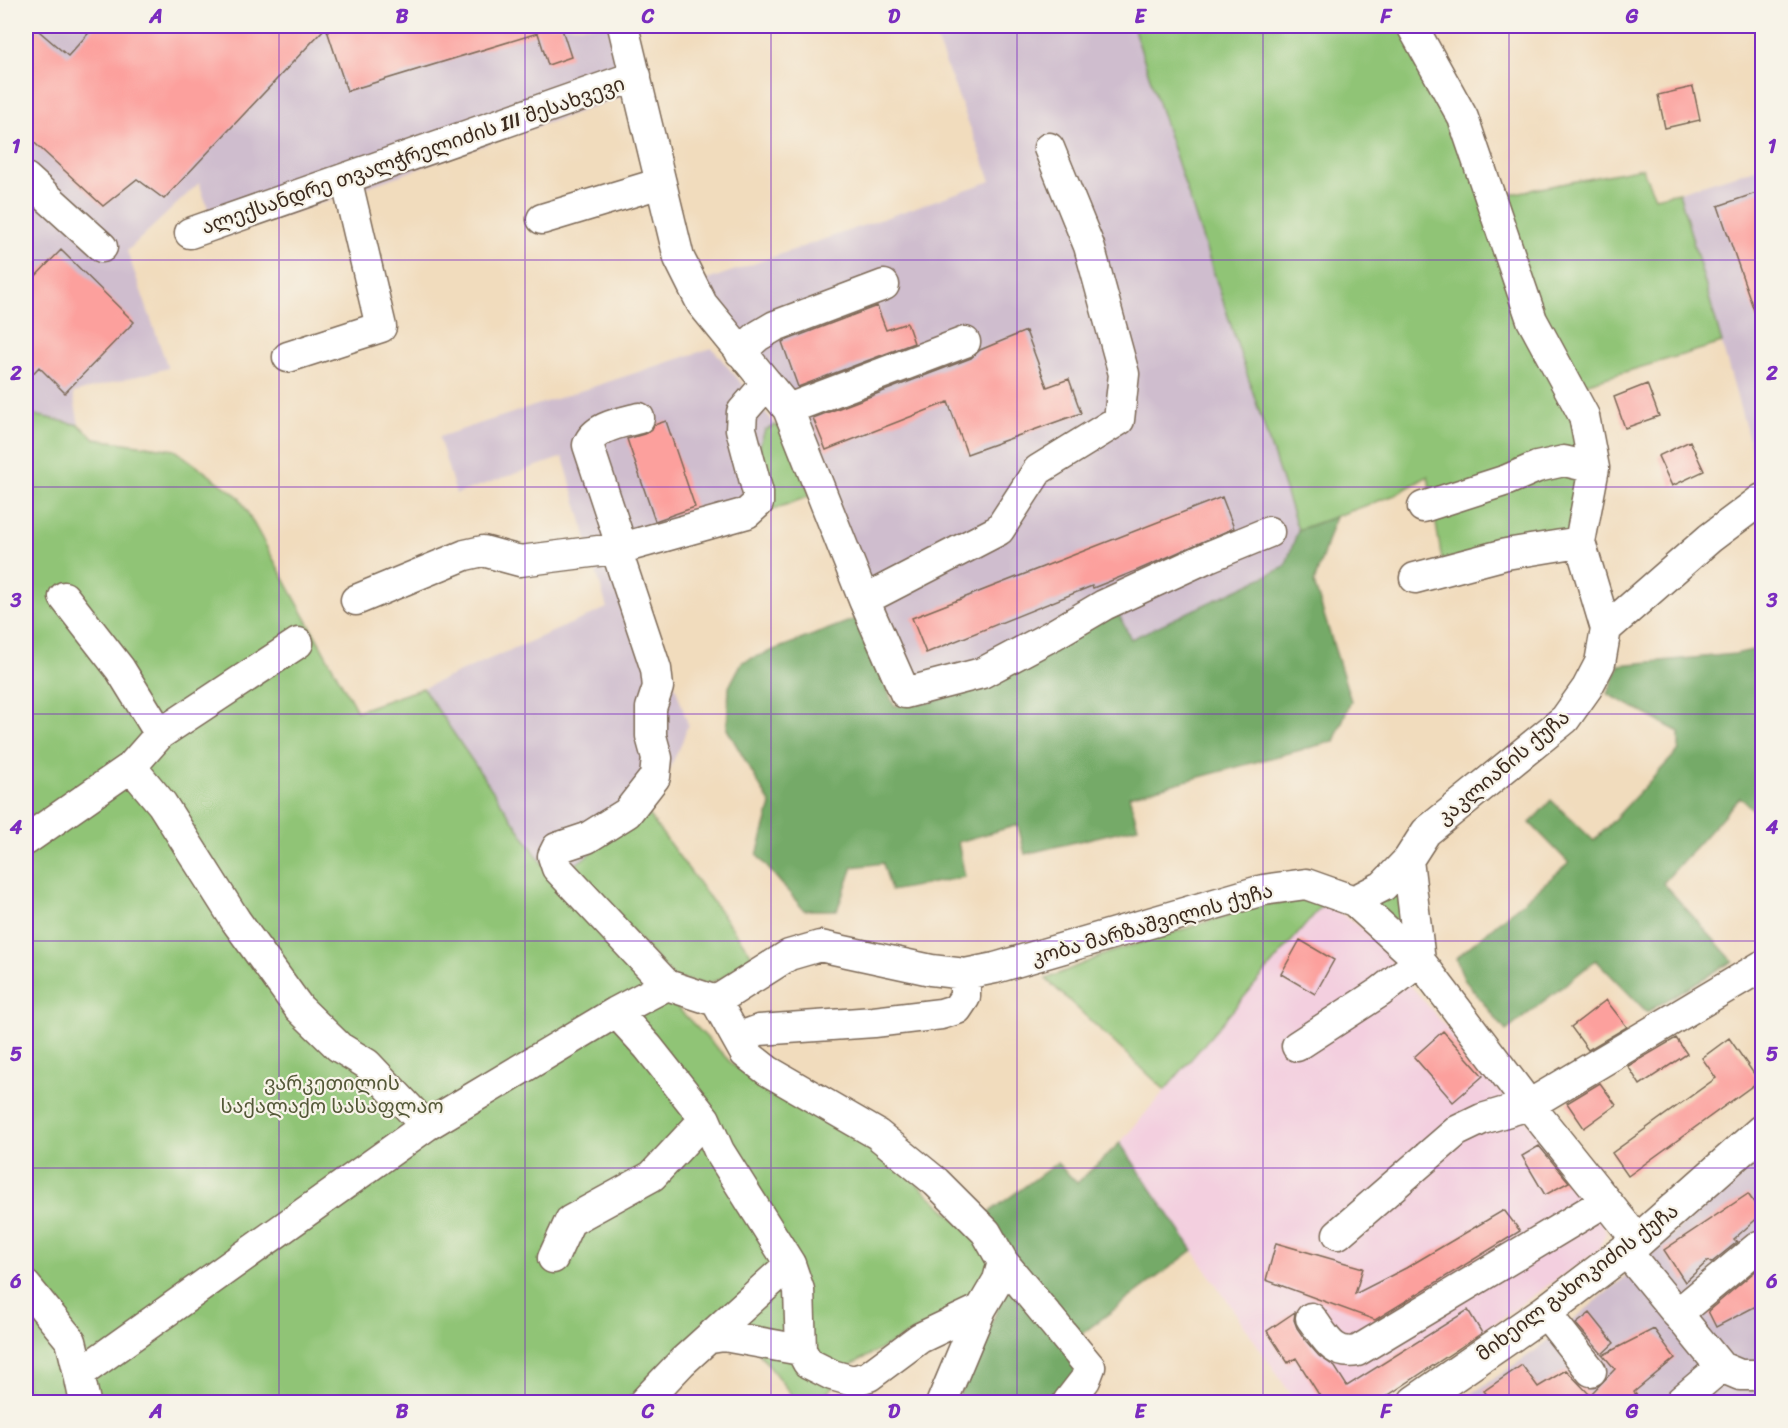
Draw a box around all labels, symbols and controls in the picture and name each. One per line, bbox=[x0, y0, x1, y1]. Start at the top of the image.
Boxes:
text: A bbox=[148, 0, 163, 34]
text: B bbox=[396, 0, 409, 34]
text: C bbox=[641, 0, 655, 34]
text: D bbox=[888, 0, 901, 34]
text: E bbox=[1134, 0, 1147, 34]
text: F bbox=[1380, 0, 1393, 34]
text: G bbox=[1625, 0, 1639, 34]
street label: ალექსანდრე თვალჭრელიძის III შესახვევი bbox=[197, 66, 630, 245]
text: 1 bbox=[12, 129, 21, 164]
text: 1 bbox=[1768, 129, 1777, 164]
text: 2 bbox=[9, 356, 22, 391]
text: 2 bbox=[1765, 356, 1778, 391]
text: 3 bbox=[10, 583, 22, 618]
text: 3 bbox=[1766, 583, 1778, 618]
street label: კაკლიანის ქუჩა bbox=[1429, 701, 1578, 834]
text: 4 bbox=[9, 810, 23, 845]
text: 4 bbox=[1765, 810, 1779, 845]
street label: კობა მარზაშვილის ქუჩა bbox=[1027, 873, 1277, 976]
text: 5 bbox=[10, 1037, 22, 1072]
text: 5 bbox=[1766, 1037, 1778, 1072]
park label: ვარკეთილის საქალაქო სასაფლაო bbox=[221, 1066, 444, 1124]
street label: მიხეილ გახოკიძის ქუჩა bbox=[1468, 1194, 1686, 1371]
text: 6 bbox=[9, 1264, 22, 1299]
text: 6 bbox=[1765, 1264, 1778, 1299]
text: A bbox=[148, 1394, 163, 1428]
text: B bbox=[396, 1394, 409, 1428]
text: C bbox=[641, 1394, 655, 1428]
text: D bbox=[888, 1394, 901, 1428]
text: E bbox=[1134, 1394, 1147, 1428]
text: F bbox=[1380, 1394, 1393, 1428]
text: G bbox=[1625, 1394, 1639, 1428]

